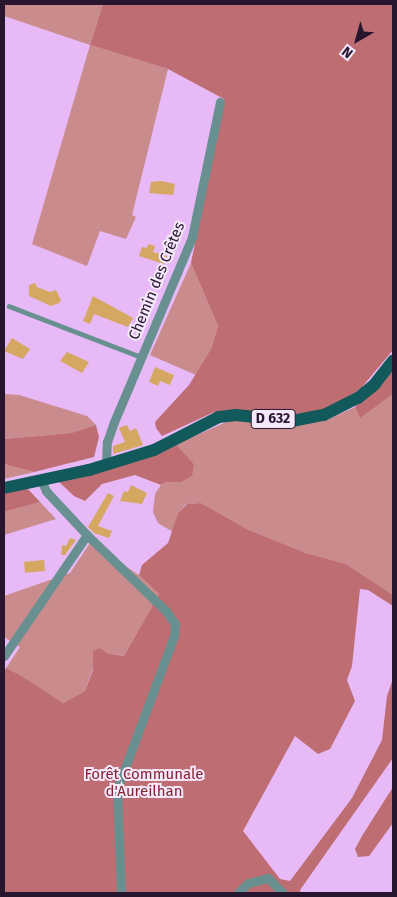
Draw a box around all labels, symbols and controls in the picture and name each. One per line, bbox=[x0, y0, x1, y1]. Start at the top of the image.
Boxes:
north arrow bbox=[332, 15, 382, 65]
text: N bbox=[339, 43, 356, 62]
street label: Chemin des Crêtes bbox=[125, 220, 189, 342]
road number: D 632 bbox=[250, 408, 296, 430]
park label: Forêt Communale d'Aureilhan bbox=[84, 765, 204, 800]

